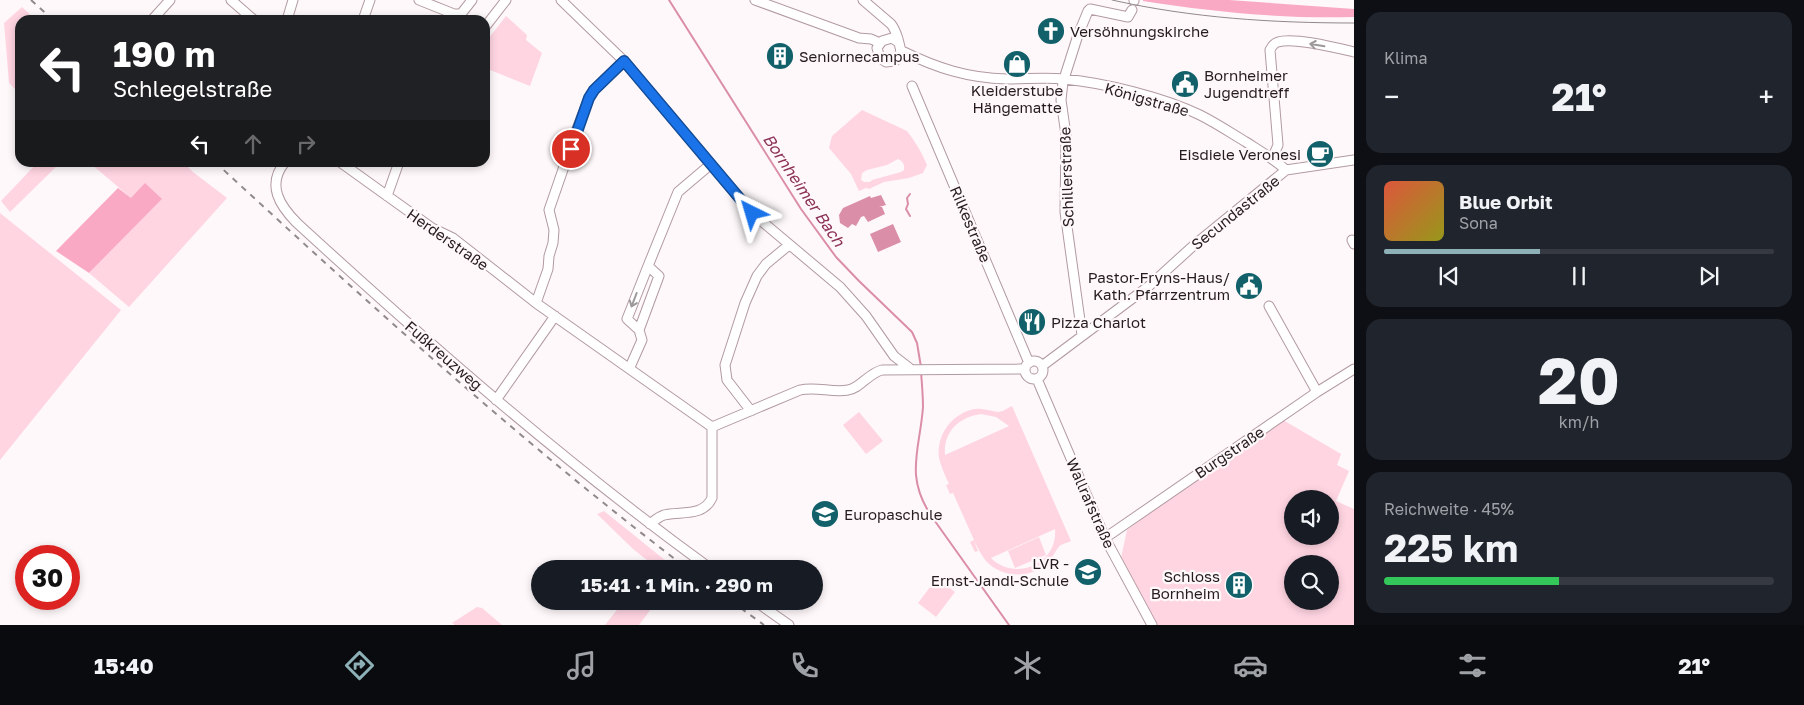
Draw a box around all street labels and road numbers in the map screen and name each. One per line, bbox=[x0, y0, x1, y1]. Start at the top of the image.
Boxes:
street label: Königstraße bbox=[1103, 78, 1192, 120]
street label: Schillerstraße bbox=[1055, 126, 1077, 228]
street label: Secundastraße bbox=[1187, 171, 1283, 253]
street label: Rilkestraße bbox=[947, 183, 995, 265]
street label: Herderstraße bbox=[404, 204, 492, 274]
street label: Fußkreuzweg bbox=[402, 317, 486, 393]
street label: Burgstraße bbox=[1191, 422, 1267, 482]
street label: Wallrafstraße bbox=[1063, 455, 1119, 551]

